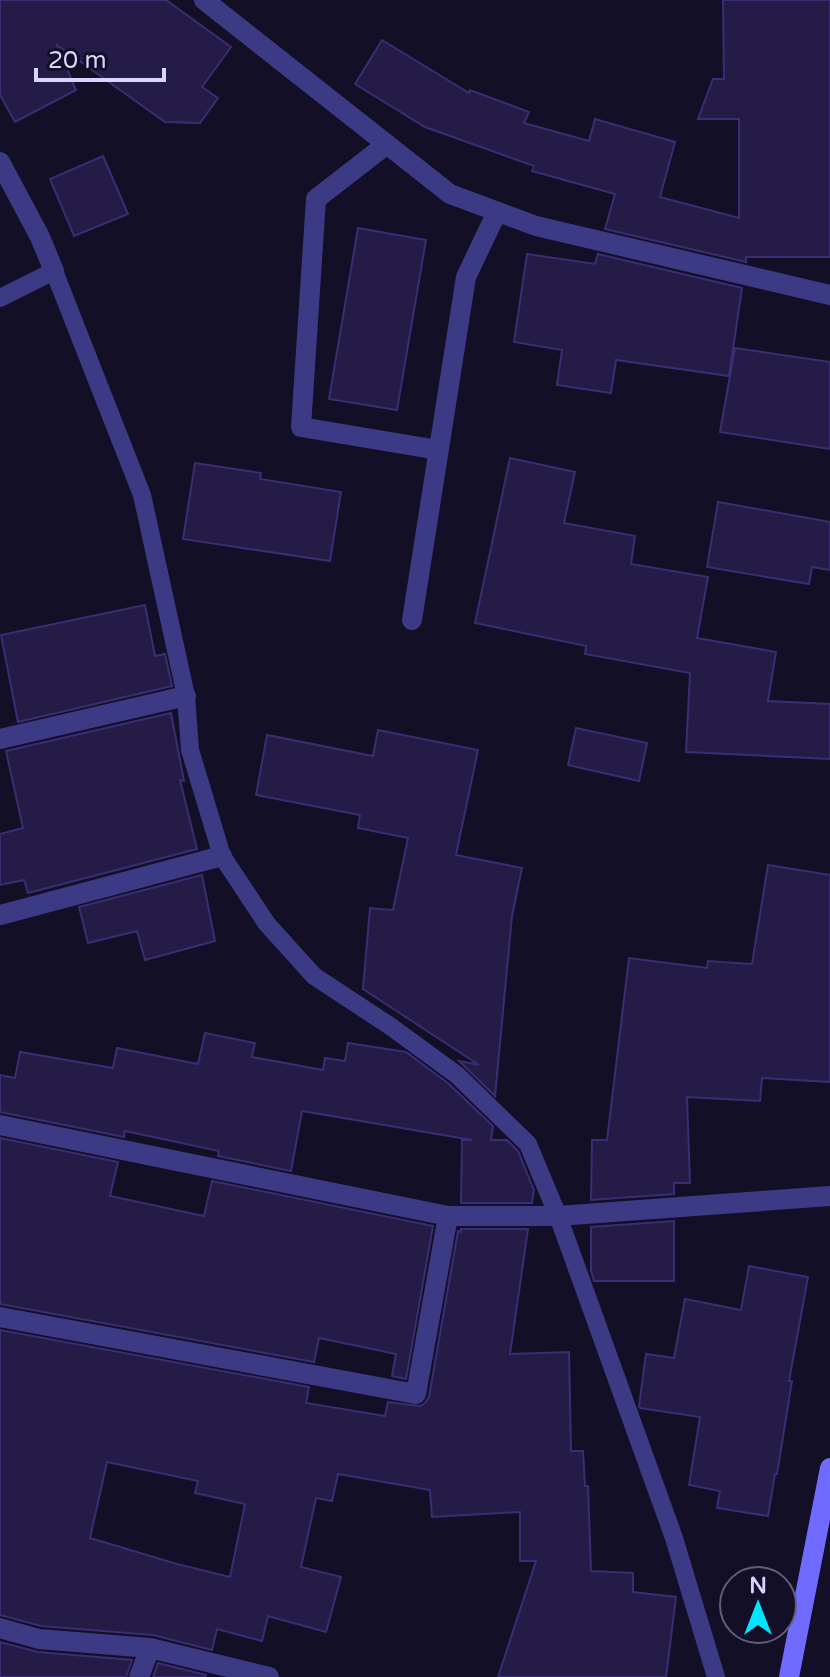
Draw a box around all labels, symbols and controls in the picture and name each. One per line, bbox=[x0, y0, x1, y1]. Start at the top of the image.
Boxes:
scale bar bbox=[36, 32, 164, 82]
text: 20 m bbox=[48, 46, 106, 75]
north arrow bbox=[718, 1565, 798, 1645]
text: N bbox=[749, 1573, 767, 1599]

